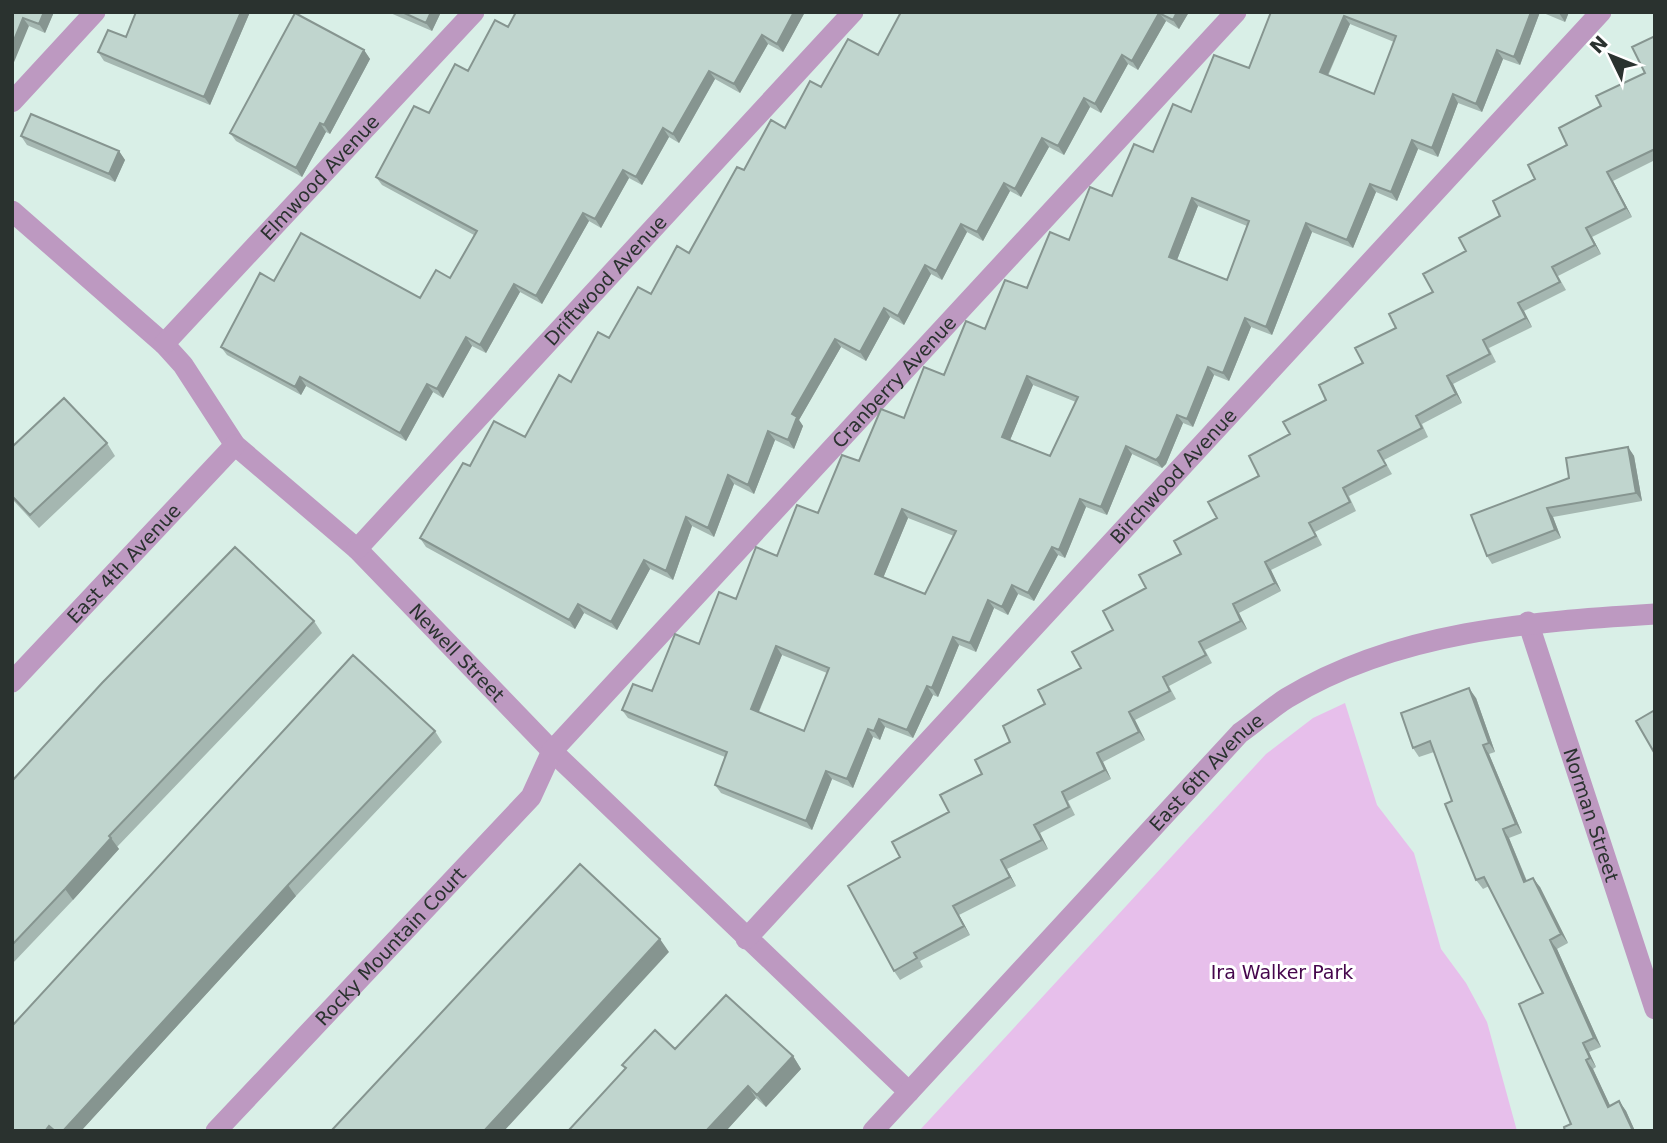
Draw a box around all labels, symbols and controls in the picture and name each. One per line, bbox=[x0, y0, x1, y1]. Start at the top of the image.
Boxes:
north arrow bbox=[1576, 21, 1646, 91]
text: N bbox=[1585, 31, 1612, 58]
street label: Elmwood Avenue bbox=[256, 110, 383, 245]
street label: Driftwood Avenue bbox=[540, 211, 671, 350]
street label: Cranberry Avenue bbox=[827, 311, 960, 452]
street label: Birchwood Avenue bbox=[1105, 404, 1241, 548]
street label: East 4th Avenue bbox=[62, 499, 185, 627]
street label: Newell Street bbox=[405, 599, 509, 706]
street label: East 6th Avenue bbox=[1144, 709, 1268, 835]
street label: Norman Street bbox=[1559, 745, 1623, 885]
street label: Rocky Mountain Court bbox=[311, 863, 470, 1030]
park label: Ira Walker Park bbox=[1211, 961, 1353, 983]

